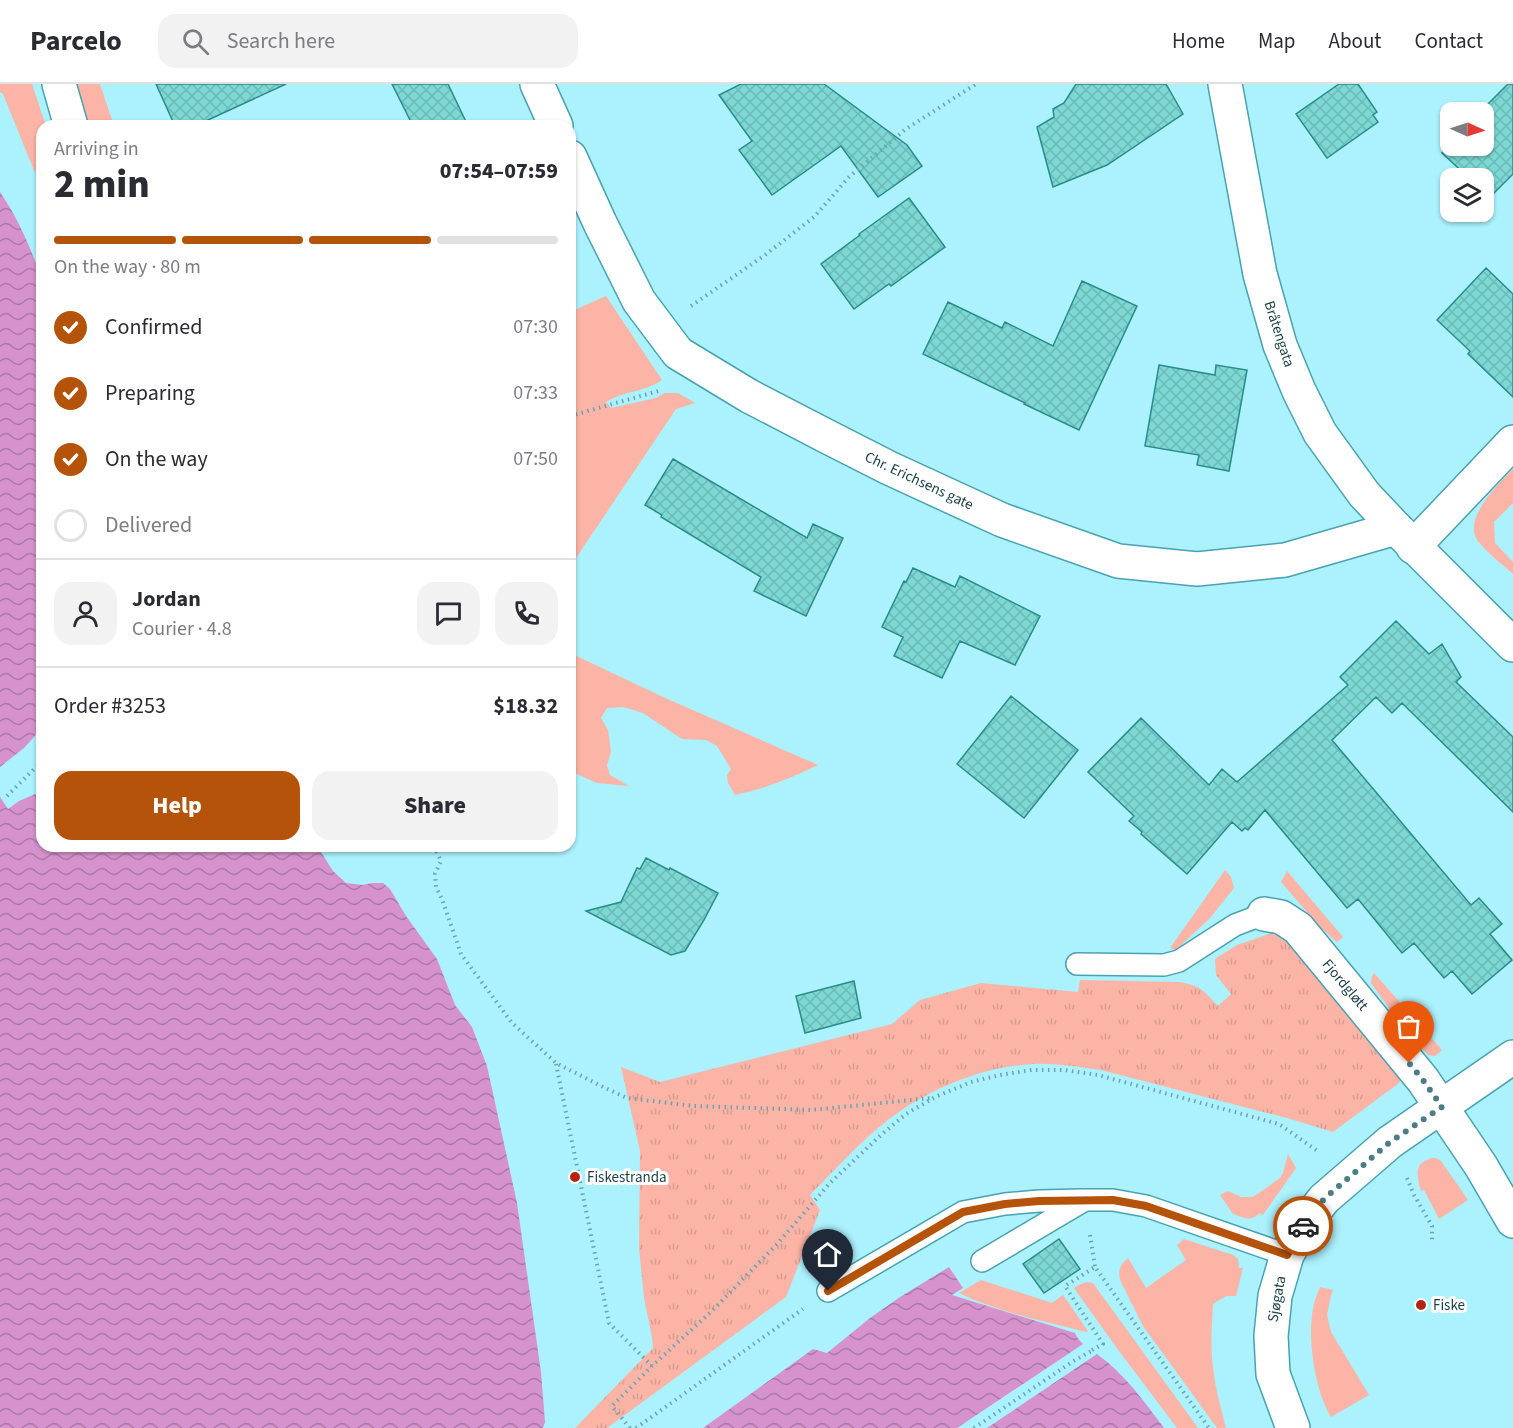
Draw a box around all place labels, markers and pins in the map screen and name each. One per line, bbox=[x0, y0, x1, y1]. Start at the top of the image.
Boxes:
pin bbox=[1383, 1001, 1434, 1063]
place label: Fiskestranda bbox=[587, 1167, 667, 1188]
marker: Fiskestranda bbox=[568, 1170, 582, 1184]
pin bbox=[802, 1229, 853, 1291]
place label: Fiske bbox=[1433, 1295, 1465, 1316]
marker: Fiske bbox=[1414, 1298, 1428, 1312]

